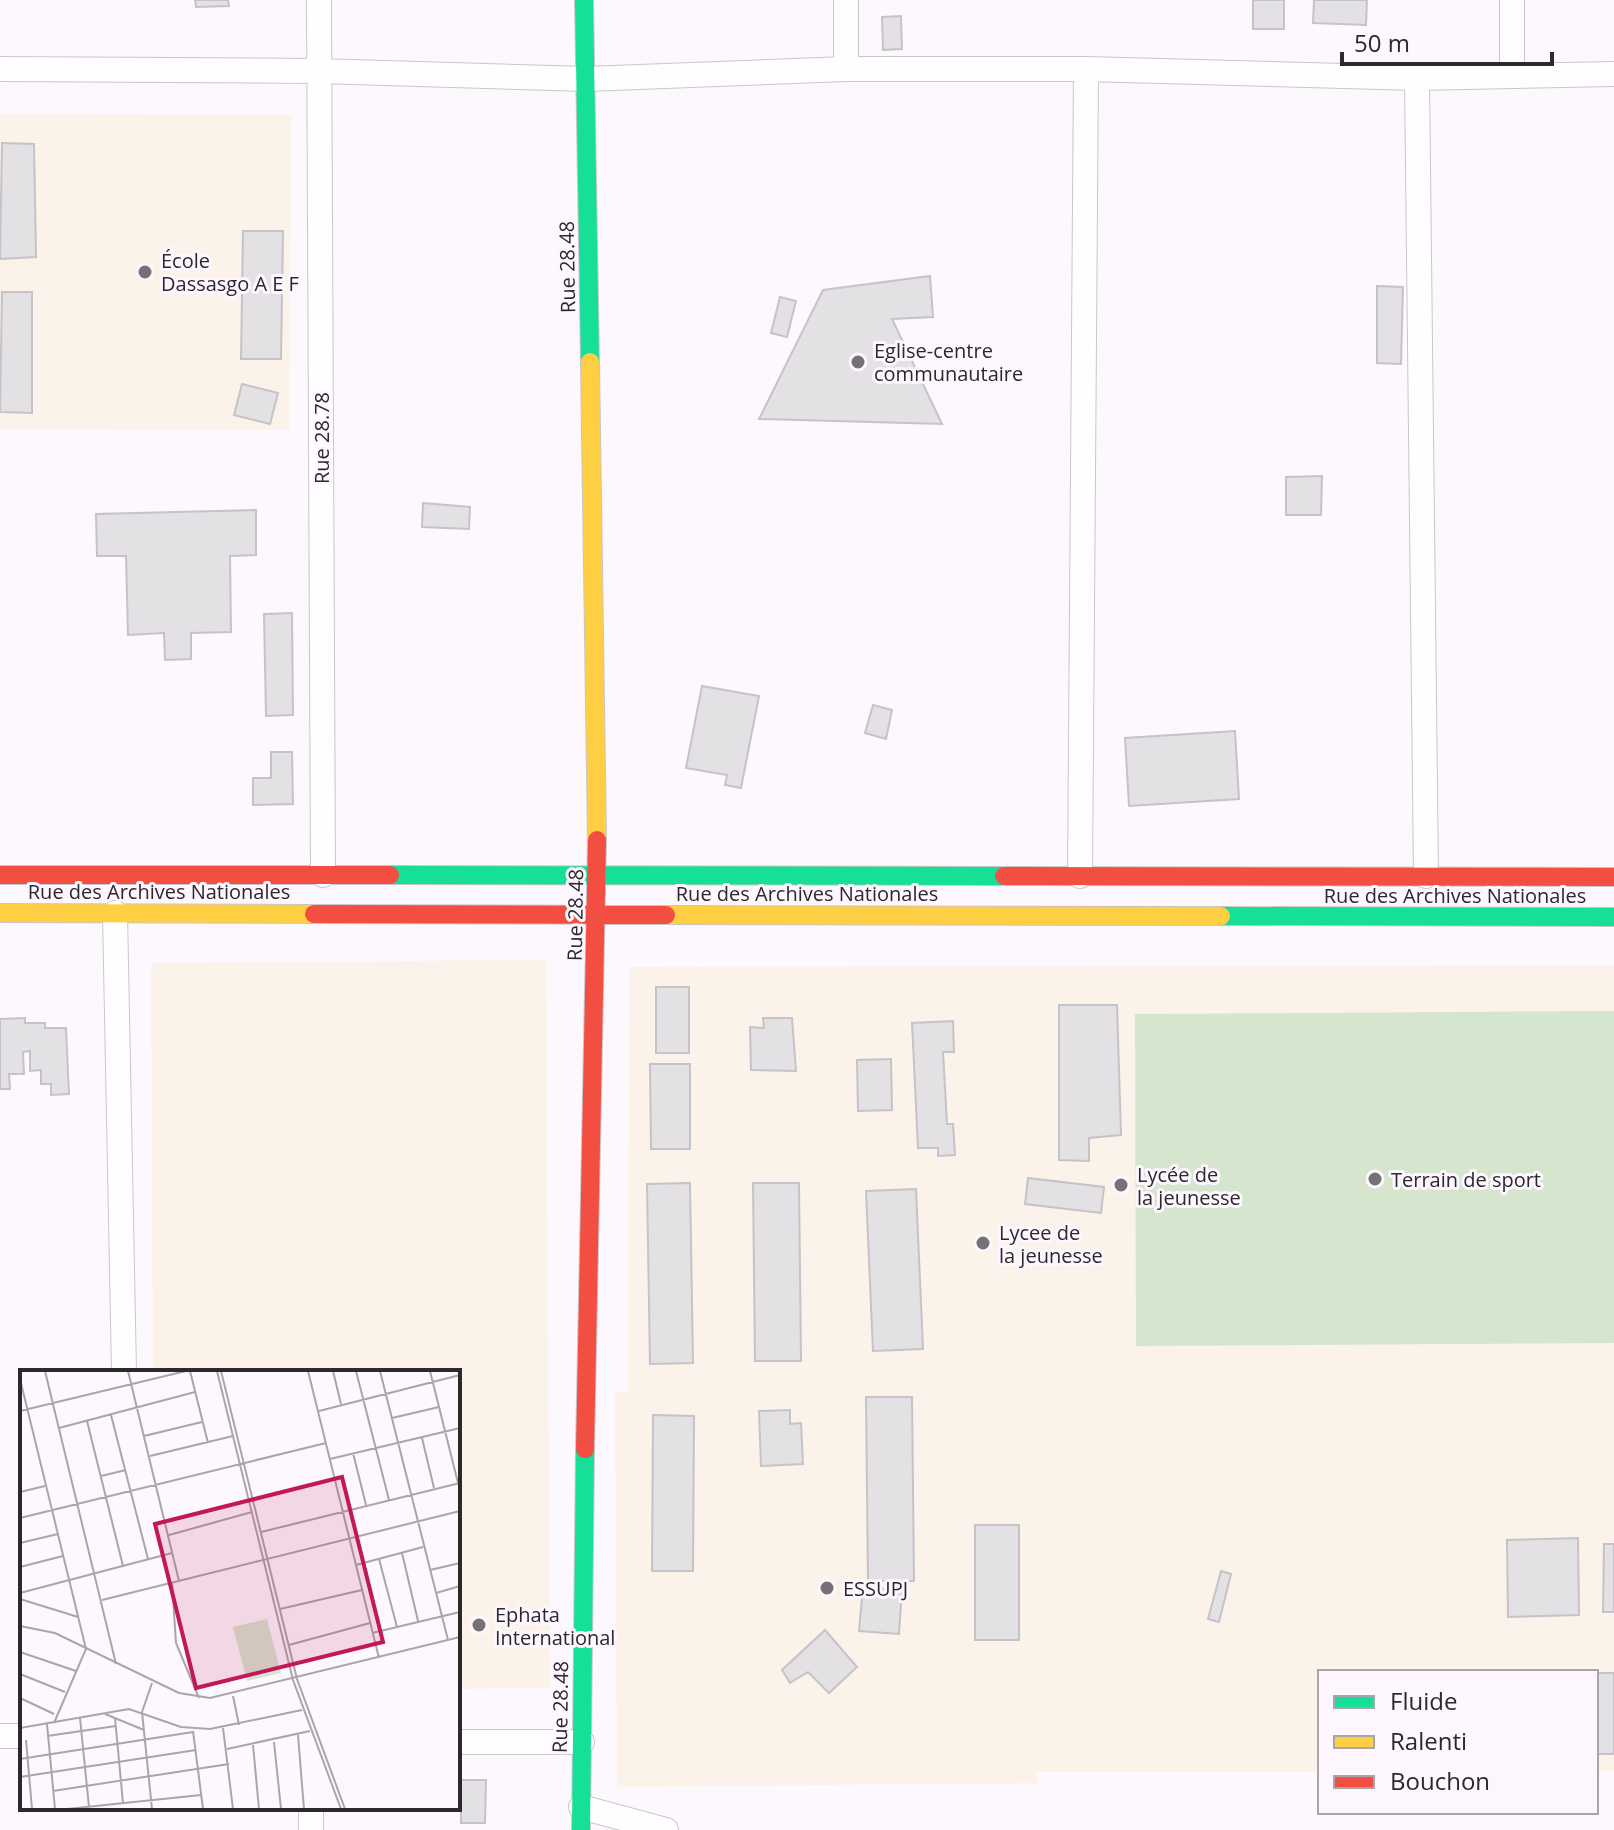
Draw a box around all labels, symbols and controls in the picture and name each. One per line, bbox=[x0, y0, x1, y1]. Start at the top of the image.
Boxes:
scale bar bbox=[1342, 16, 1552, 66]
text: 50 m bbox=[1354, 26, 1410, 59]
street label: Rue 28.48 bbox=[553, 221, 581, 313]
place label: École Dassasgo A E F bbox=[161, 247, 299, 297]
marker: École Dassasgo A E F bbox=[136, 263, 154, 281]
place label: Eglise-centre communautaire bbox=[874, 337, 1023, 387]
marker: Eglise-centre communautaire bbox=[849, 353, 867, 371]
street label: Rue 28.78 bbox=[308, 392, 335, 484]
street label: Rue 28.48 bbox=[561, 869, 589, 961]
street label: Rue des Archives Nationales bbox=[28, 878, 290, 905]
street label: Rue des Archives Nationales bbox=[676, 880, 938, 907]
street label: Rue des Archives Nationales bbox=[1324, 882, 1586, 909]
place label: Lycée de la jeunesse bbox=[1137, 1161, 1241, 1211]
place label: Terrain de sport bbox=[1391, 1166, 1541, 1193]
marker: Terrain de sport bbox=[1366, 1170, 1384, 1188]
marker: Lycée de la jeunesse bbox=[1112, 1176, 1130, 1194]
place label: Lycee de la jeunesse bbox=[999, 1219, 1103, 1269]
marker: Lycee de la jeunesse bbox=[974, 1234, 992, 1252]
inset map bbox=[20, 1370, 460, 1810]
place label: ESSUPJ bbox=[843, 1575, 908, 1602]
marker: ESSUPJ bbox=[818, 1579, 836, 1597]
place label: Ephata International bbox=[495, 1601, 615, 1651]
marker: Ephata International bbox=[470, 1616, 488, 1634]
street label: Rue 28.48 bbox=[546, 1661, 574, 1753]
legend bbox=[1318, 1670, 1598, 1814]
text: Fluide bbox=[1390, 1684, 1457, 1717]
text: Ralenti bbox=[1390, 1724, 1467, 1757]
text: Bouchon bbox=[1390, 1764, 1490, 1797]

